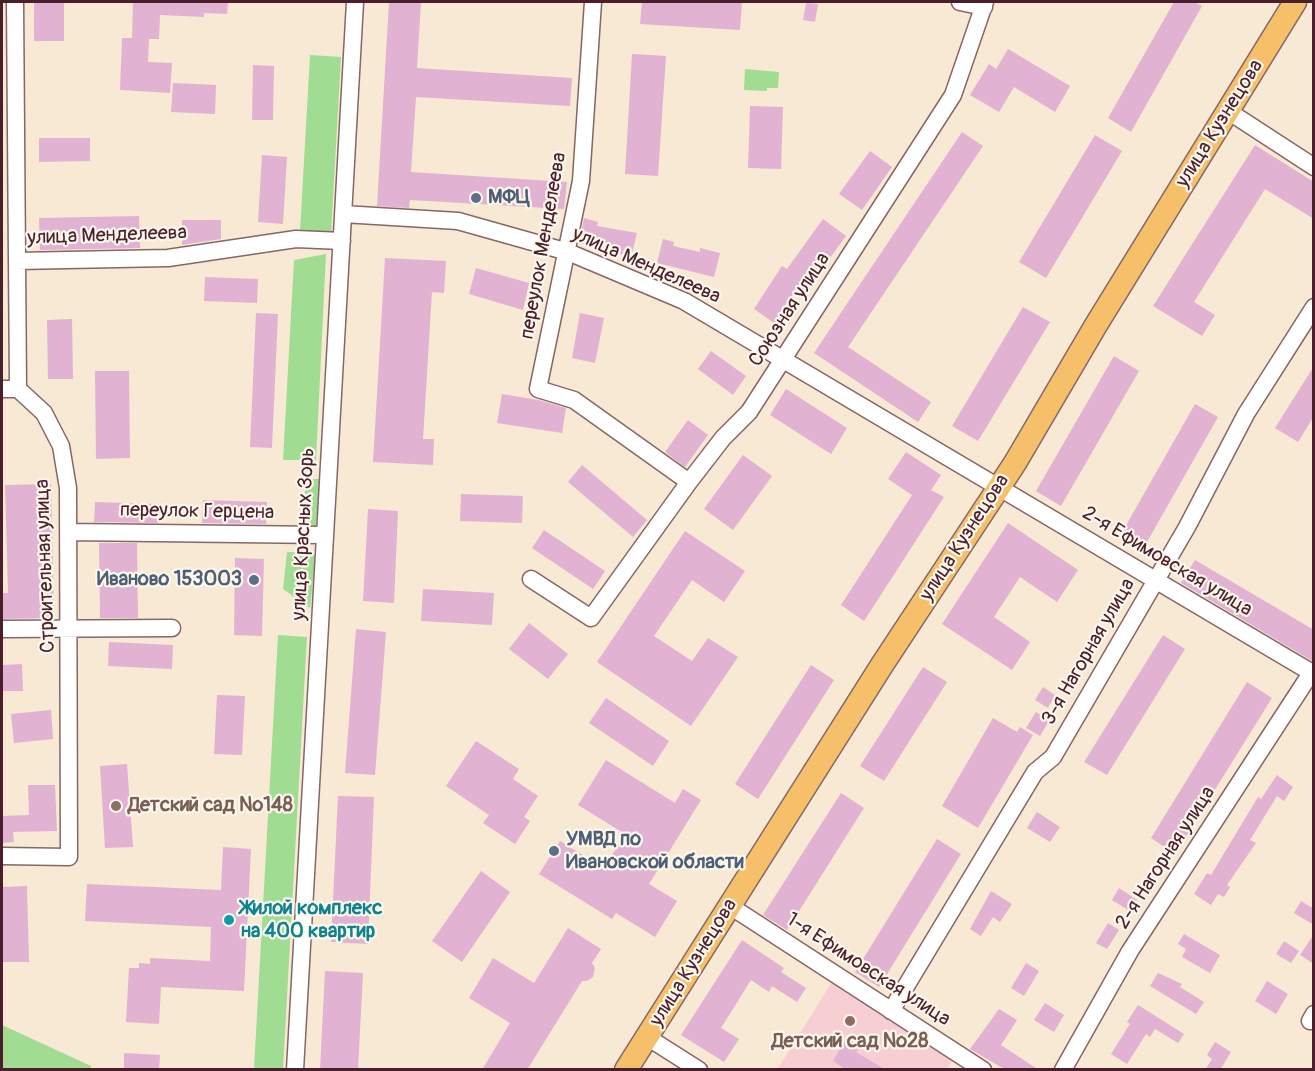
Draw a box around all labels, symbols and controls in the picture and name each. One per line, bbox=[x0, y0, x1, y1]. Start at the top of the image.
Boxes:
street label: улица Кузнецова bbox=[1171, 56, 1269, 192]
street label: переулок Менделеева bbox=[516, 151, 572, 341]
place label: МФЦ bbox=[488, 186, 530, 210]
marker: МФЦ bbox=[469, 191, 483, 205]
street label: улица Менделеева bbox=[27, 221, 187, 251]
street label: улица Менделеева bbox=[568, 223, 724, 309]
street label: Союзная улица bbox=[744, 248, 836, 372]
street label: улица Красных Зорь bbox=[287, 447, 321, 621]
street label: улица Кузнецова bbox=[915, 470, 1015, 606]
street label: Строительная улица bbox=[31, 479, 61, 653]
street label: переулок Герцена bbox=[120, 499, 274, 525]
street label: 2-я Ефимовская улица bbox=[1078, 502, 1256, 622]
place label: Иваново 153003 bbox=[97, 568, 242, 592]
marker: Иваново 153003 bbox=[247, 573, 261, 587]
street label: 3-я Нагорная улица bbox=[1037, 574, 1141, 730]
street label: 2-я Нагорная улица bbox=[1111, 782, 1221, 934]
place label: Детский сад №148 bbox=[128, 794, 293, 818]
marker: Детский сад №148 bbox=[109, 799, 123, 813]
place label: УМВД по Ивановской области bbox=[566, 828, 744, 875]
marker: УМВД по Ивановской области bbox=[547, 844, 561, 858]
street label: улица Кузнецова bbox=[645, 895, 743, 1031]
place label: Жилой комплекс на 400 квартир bbox=[241, 897, 382, 944]
street label: 1-я Ефимовская улица bbox=[782, 908, 954, 1032]
marker: Жилой комплекс на 400 квартир bbox=[222, 913, 236, 927]
marker: Детский сад №28 bbox=[843, 1014, 857, 1028]
place label: Детский сад №28 bbox=[772, 1030, 928, 1054]

